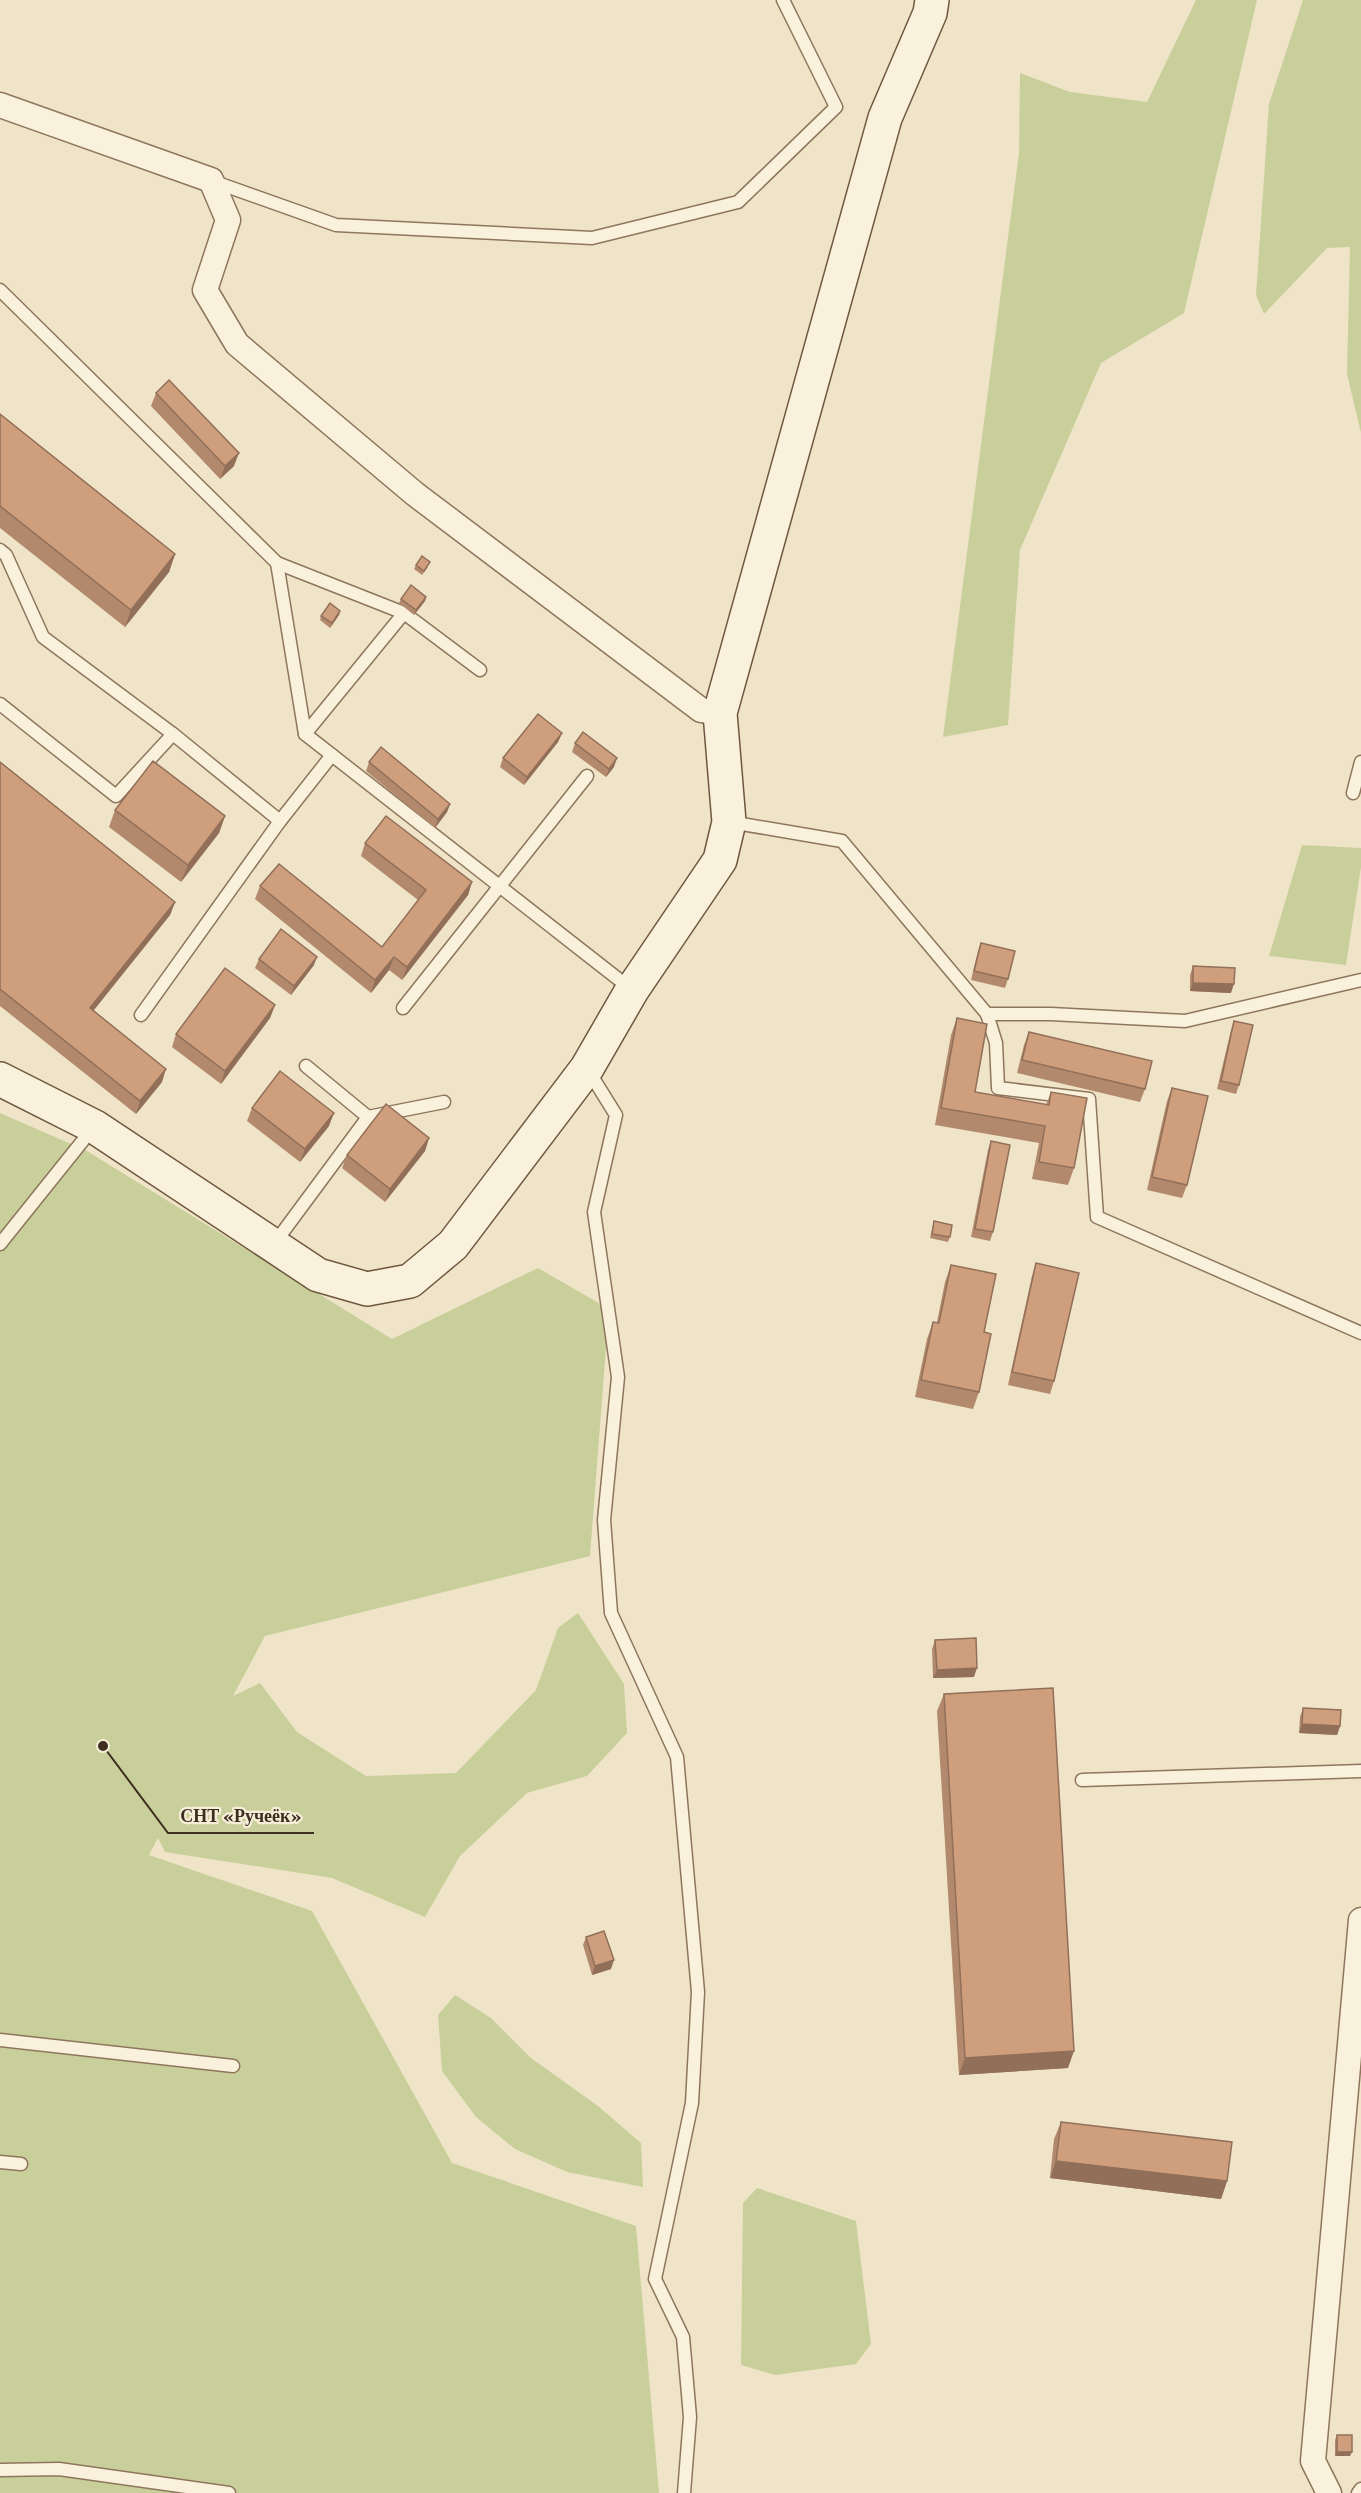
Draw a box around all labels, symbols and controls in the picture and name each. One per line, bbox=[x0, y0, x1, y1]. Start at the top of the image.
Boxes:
callout: СНТ «Ручеёк» bbox=[168, 1797, 314, 1833]
text: СНТ «Ручеёк» bbox=[180, 1806, 302, 1826]

